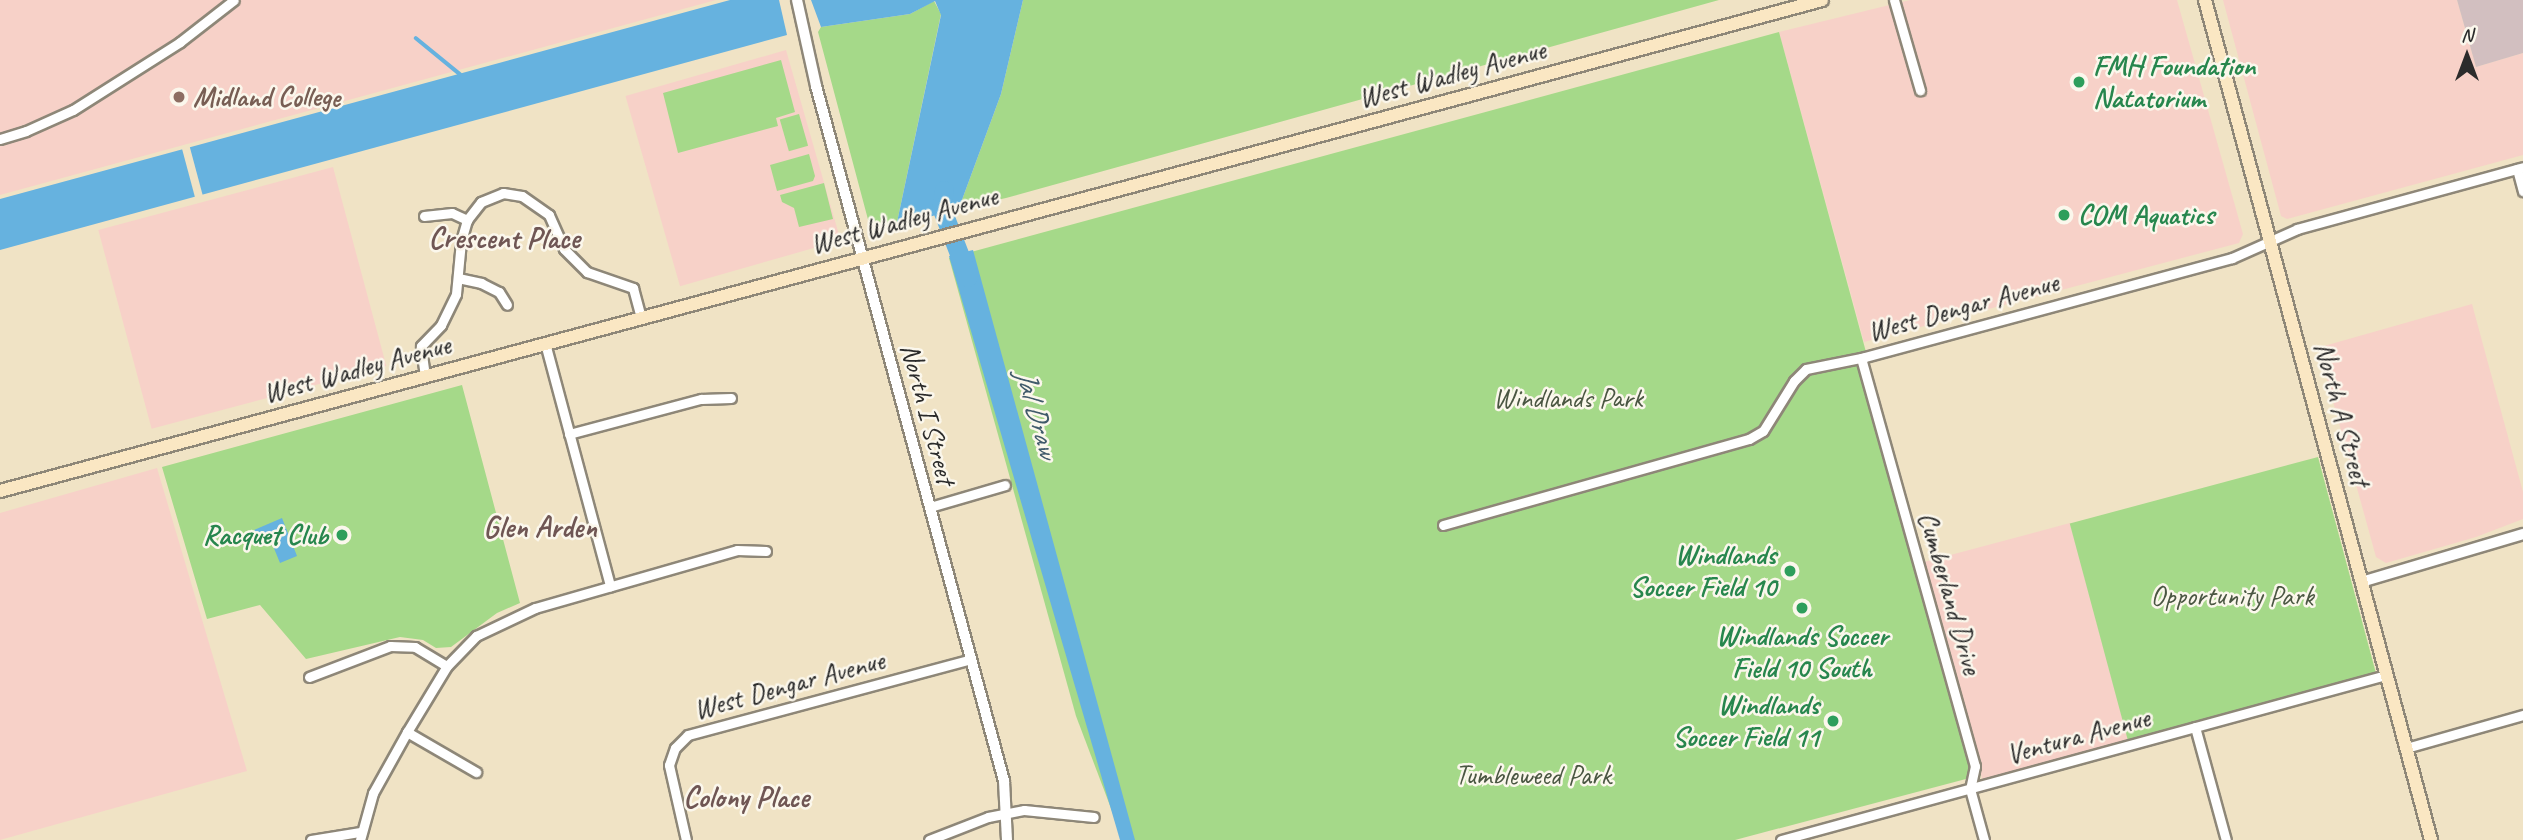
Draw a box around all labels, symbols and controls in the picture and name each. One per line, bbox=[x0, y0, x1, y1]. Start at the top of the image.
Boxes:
north arrow bbox=[2432, 21, 2502, 91]
text: N bbox=[2461, 23, 2473, 47]
street label: West Wadley Avenue bbox=[1354, 33, 1550, 115]
place label: FMH Foundation Natatorium bbox=[2093, 49, 2255, 115]
marker: FMH Foundation Natatorium bbox=[2071, 74, 2087, 90]
place label: Midland College bbox=[193, 80, 340, 114]
marker: Midland College bbox=[171, 89, 187, 105]
street label: West Wadley Avenue bbox=[806, 179, 1002, 261]
place label: COM Aquatics bbox=[2078, 198, 2214, 232]
marker: COM Aquatics bbox=[2056, 207, 2072, 223]
district label: Crescent Place bbox=[428, 220, 580, 256]
street label: West Dengar Avenue bbox=[1864, 265, 2062, 349]
street label: West Wadley Avenue bbox=[259, 328, 455, 410]
street label: North A Street bbox=[2307, 339, 2377, 489]
street label: North I Street bbox=[893, 340, 963, 488]
water label: Jal Draw bbox=[1007, 364, 1067, 462]
park label: Windlands Park bbox=[1493, 381, 1643, 415]
street label: Cumberland Drive bbox=[1911, 508, 1989, 678]
district label: Glen Arden bbox=[483, 509, 597, 545]
place label: Racquet Club bbox=[203, 518, 328, 552]
marker: Racquet Club bbox=[334, 527, 350, 543]
place label: Windlands Soccer Field 10 bbox=[1629, 538, 1776, 604]
marker: Windlands Soccer Field 10 bbox=[1782, 563, 1798, 579]
park label: Opportunity Park bbox=[2151, 579, 2313, 613]
marker: Windlands Soccer Field 10 South bbox=[1794, 600, 1810, 616]
place label: Windlands Soccer Field 10 South bbox=[1716, 619, 1888, 685]
street label: West Dengar Avenue bbox=[690, 643, 888, 727]
place label: Windlands Soccer Field 11 bbox=[1672, 688, 1819, 754]
street label: Ventura Avenue bbox=[2003, 701, 2153, 771]
marker: Windlands Soccer Field 11 bbox=[1825, 713, 1841, 729]
park label: Tumbleweed Park bbox=[1454, 758, 1612, 792]
district label: Colony Place bbox=[683, 779, 809, 815]

